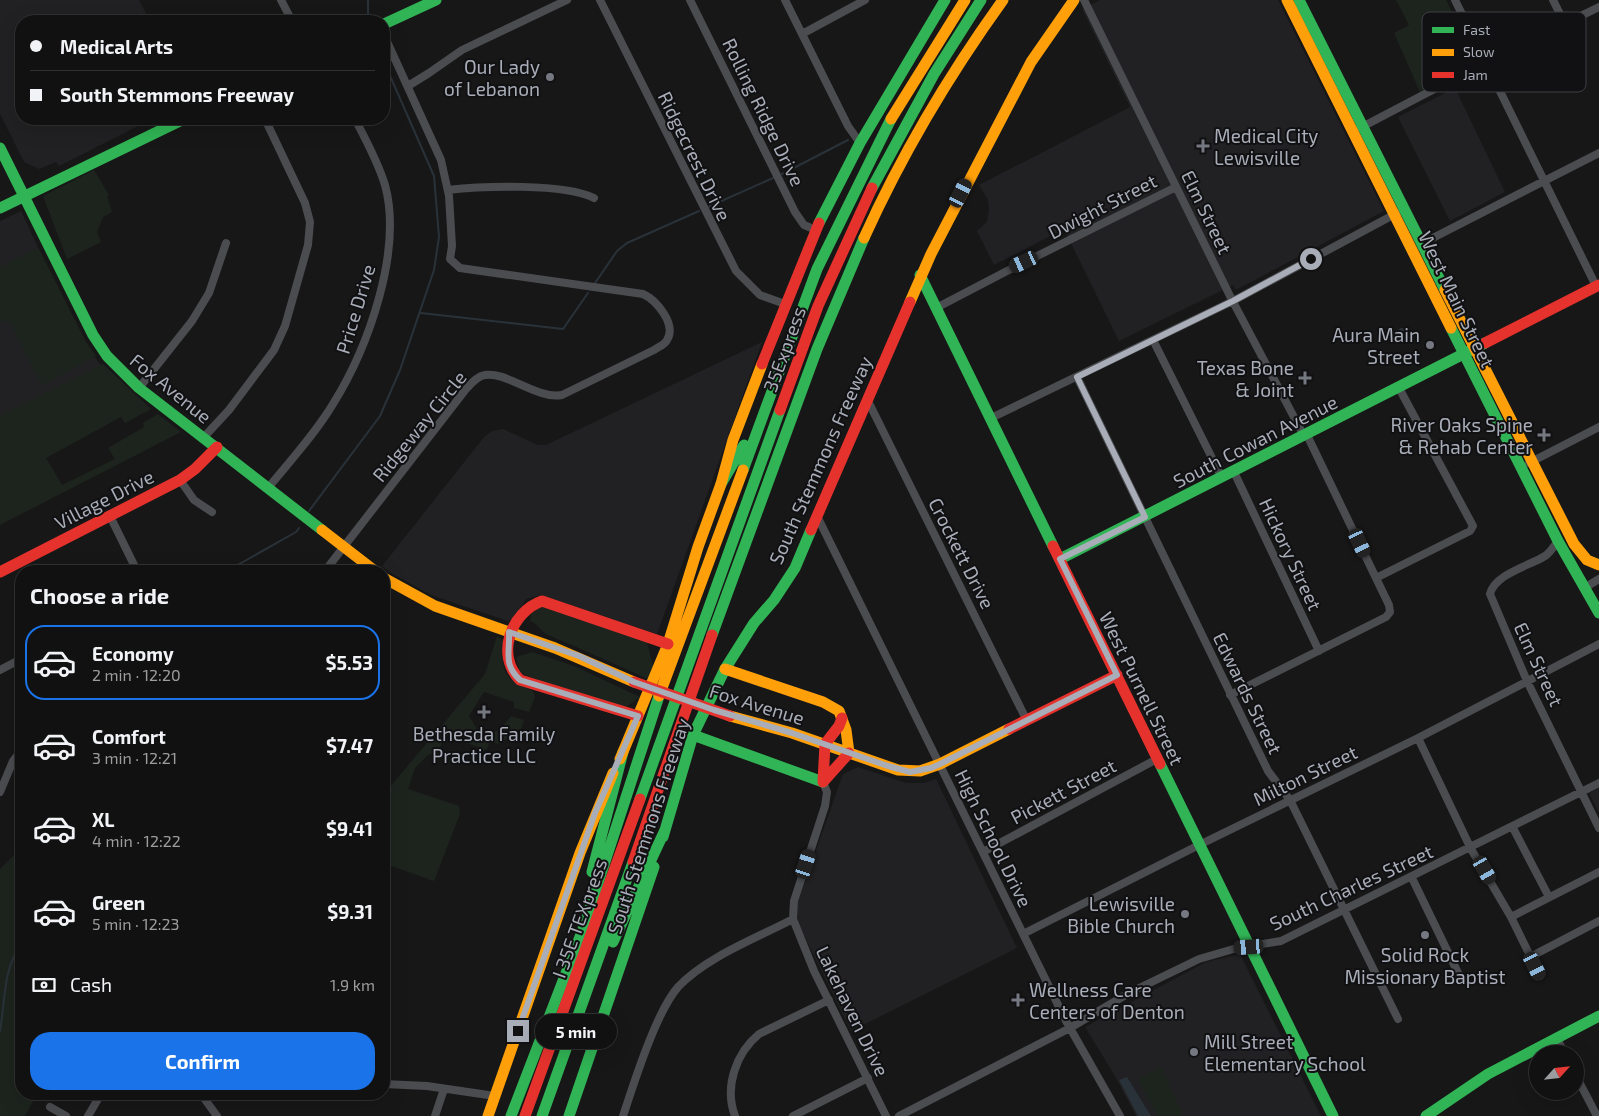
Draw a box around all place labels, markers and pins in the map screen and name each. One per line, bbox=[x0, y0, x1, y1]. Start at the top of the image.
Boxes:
place label: Our Lady of Lebanon bbox=[444, 55, 540, 100]
marker: Our Lady of Lebanon bbox=[544, 71, 556, 83]
place label: Medical City Lewisville bbox=[1214, 124, 1318, 169]
marker: Medical City Lewisville bbox=[1196, 139, 1210, 153]
place label: Aura Main Street bbox=[1332, 323, 1420, 368]
marker: Aura Main Street bbox=[1424, 339, 1436, 351]
place label: Texas Bone & Joint bbox=[1197, 356, 1294, 401]
marker: Texas Bone & Joint bbox=[1298, 371, 1312, 385]
place label: River Oaks Spine & Rehab Center bbox=[1391, 413, 1533, 458]
marker: River Oaks Spine & Rehab Center bbox=[1537, 428, 1551, 442]
marker: Bethesda Family Practice LLC bbox=[477, 705, 491, 719]
place label: Bethesda Family Practice LLC bbox=[413, 722, 555, 767]
place label: Lewisville Bible Church bbox=[1067, 892, 1175, 937]
marker: Lewisville Bible Church bbox=[1179, 908, 1191, 920]
marker: Solid Rock Missionary Baptist bbox=[1419, 929, 1431, 941]
place label: Solid Rock Missionary Baptist bbox=[1344, 943, 1506, 988]
place label: Wellness Care Centers of Denton bbox=[1029, 978, 1185, 1023]
marker: Wellness Care Centers of Denton bbox=[1011, 993, 1025, 1007]
place label: Mill Street Elementary School bbox=[1204, 1030, 1366, 1075]
marker: Mill Street Elementary School bbox=[1188, 1046, 1200, 1058]

